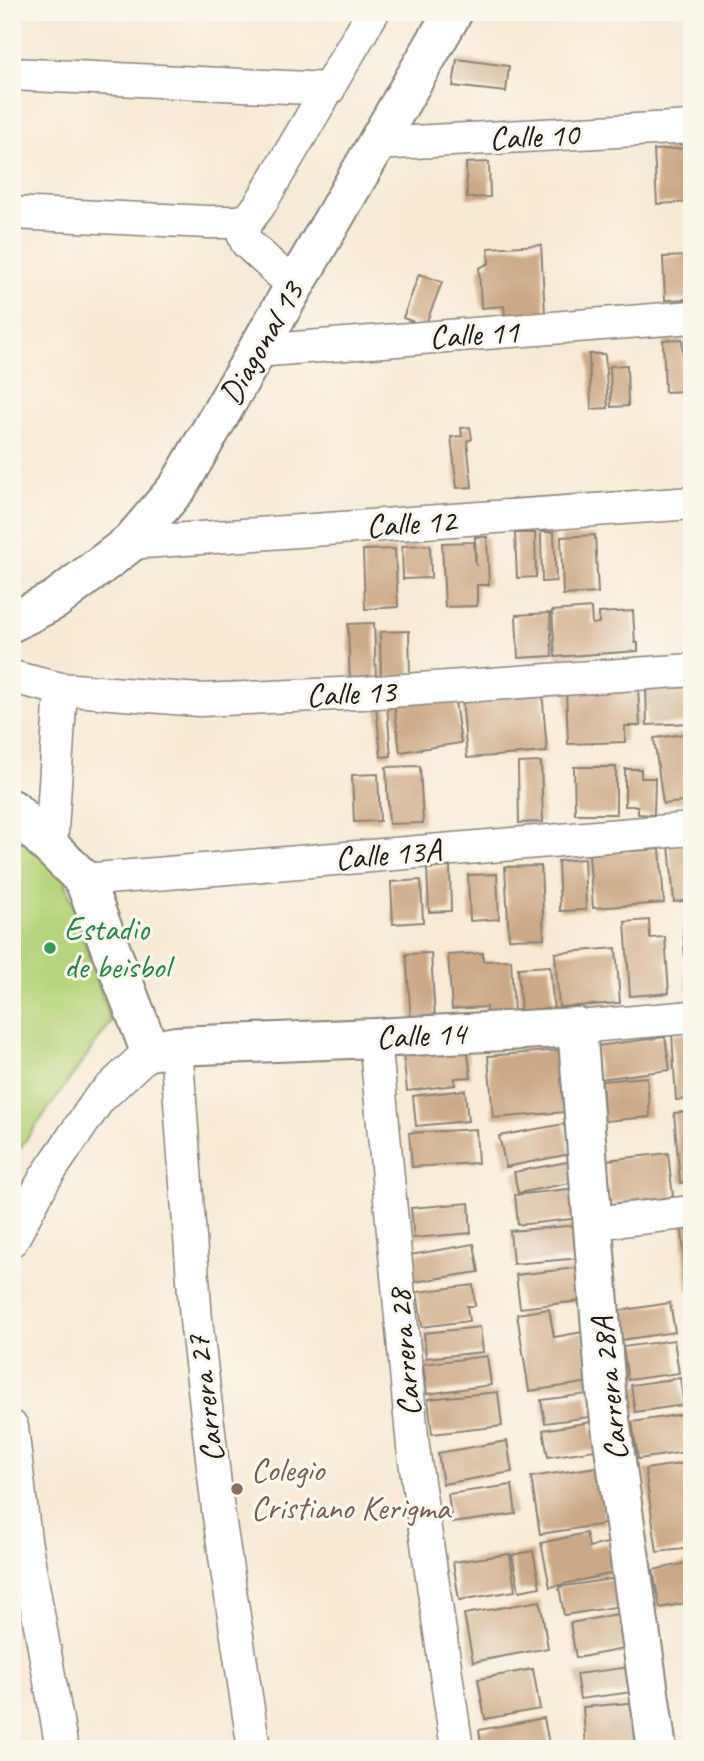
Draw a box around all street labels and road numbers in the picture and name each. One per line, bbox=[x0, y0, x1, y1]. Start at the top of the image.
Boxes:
street label: Calle 10 bbox=[488, 113, 582, 159]
street label: Diagonal 13 bbox=[209, 272, 314, 412]
street label: Calle 11 bbox=[428, 310, 522, 358]
street label: Calle 12 bbox=[365, 499, 460, 547]
street label: Calle 13 bbox=[305, 670, 399, 716]
street label: Calle 13A bbox=[333, 828, 444, 880]
street label: Calle 14 bbox=[375, 1012, 470, 1058]
street label: Carrera 28 bbox=[377, 1284, 430, 1418]
street label: Carrera 28A bbox=[580, 1314, 637, 1463]
street label: Carrera 27 bbox=[176, 1331, 234, 1465]

